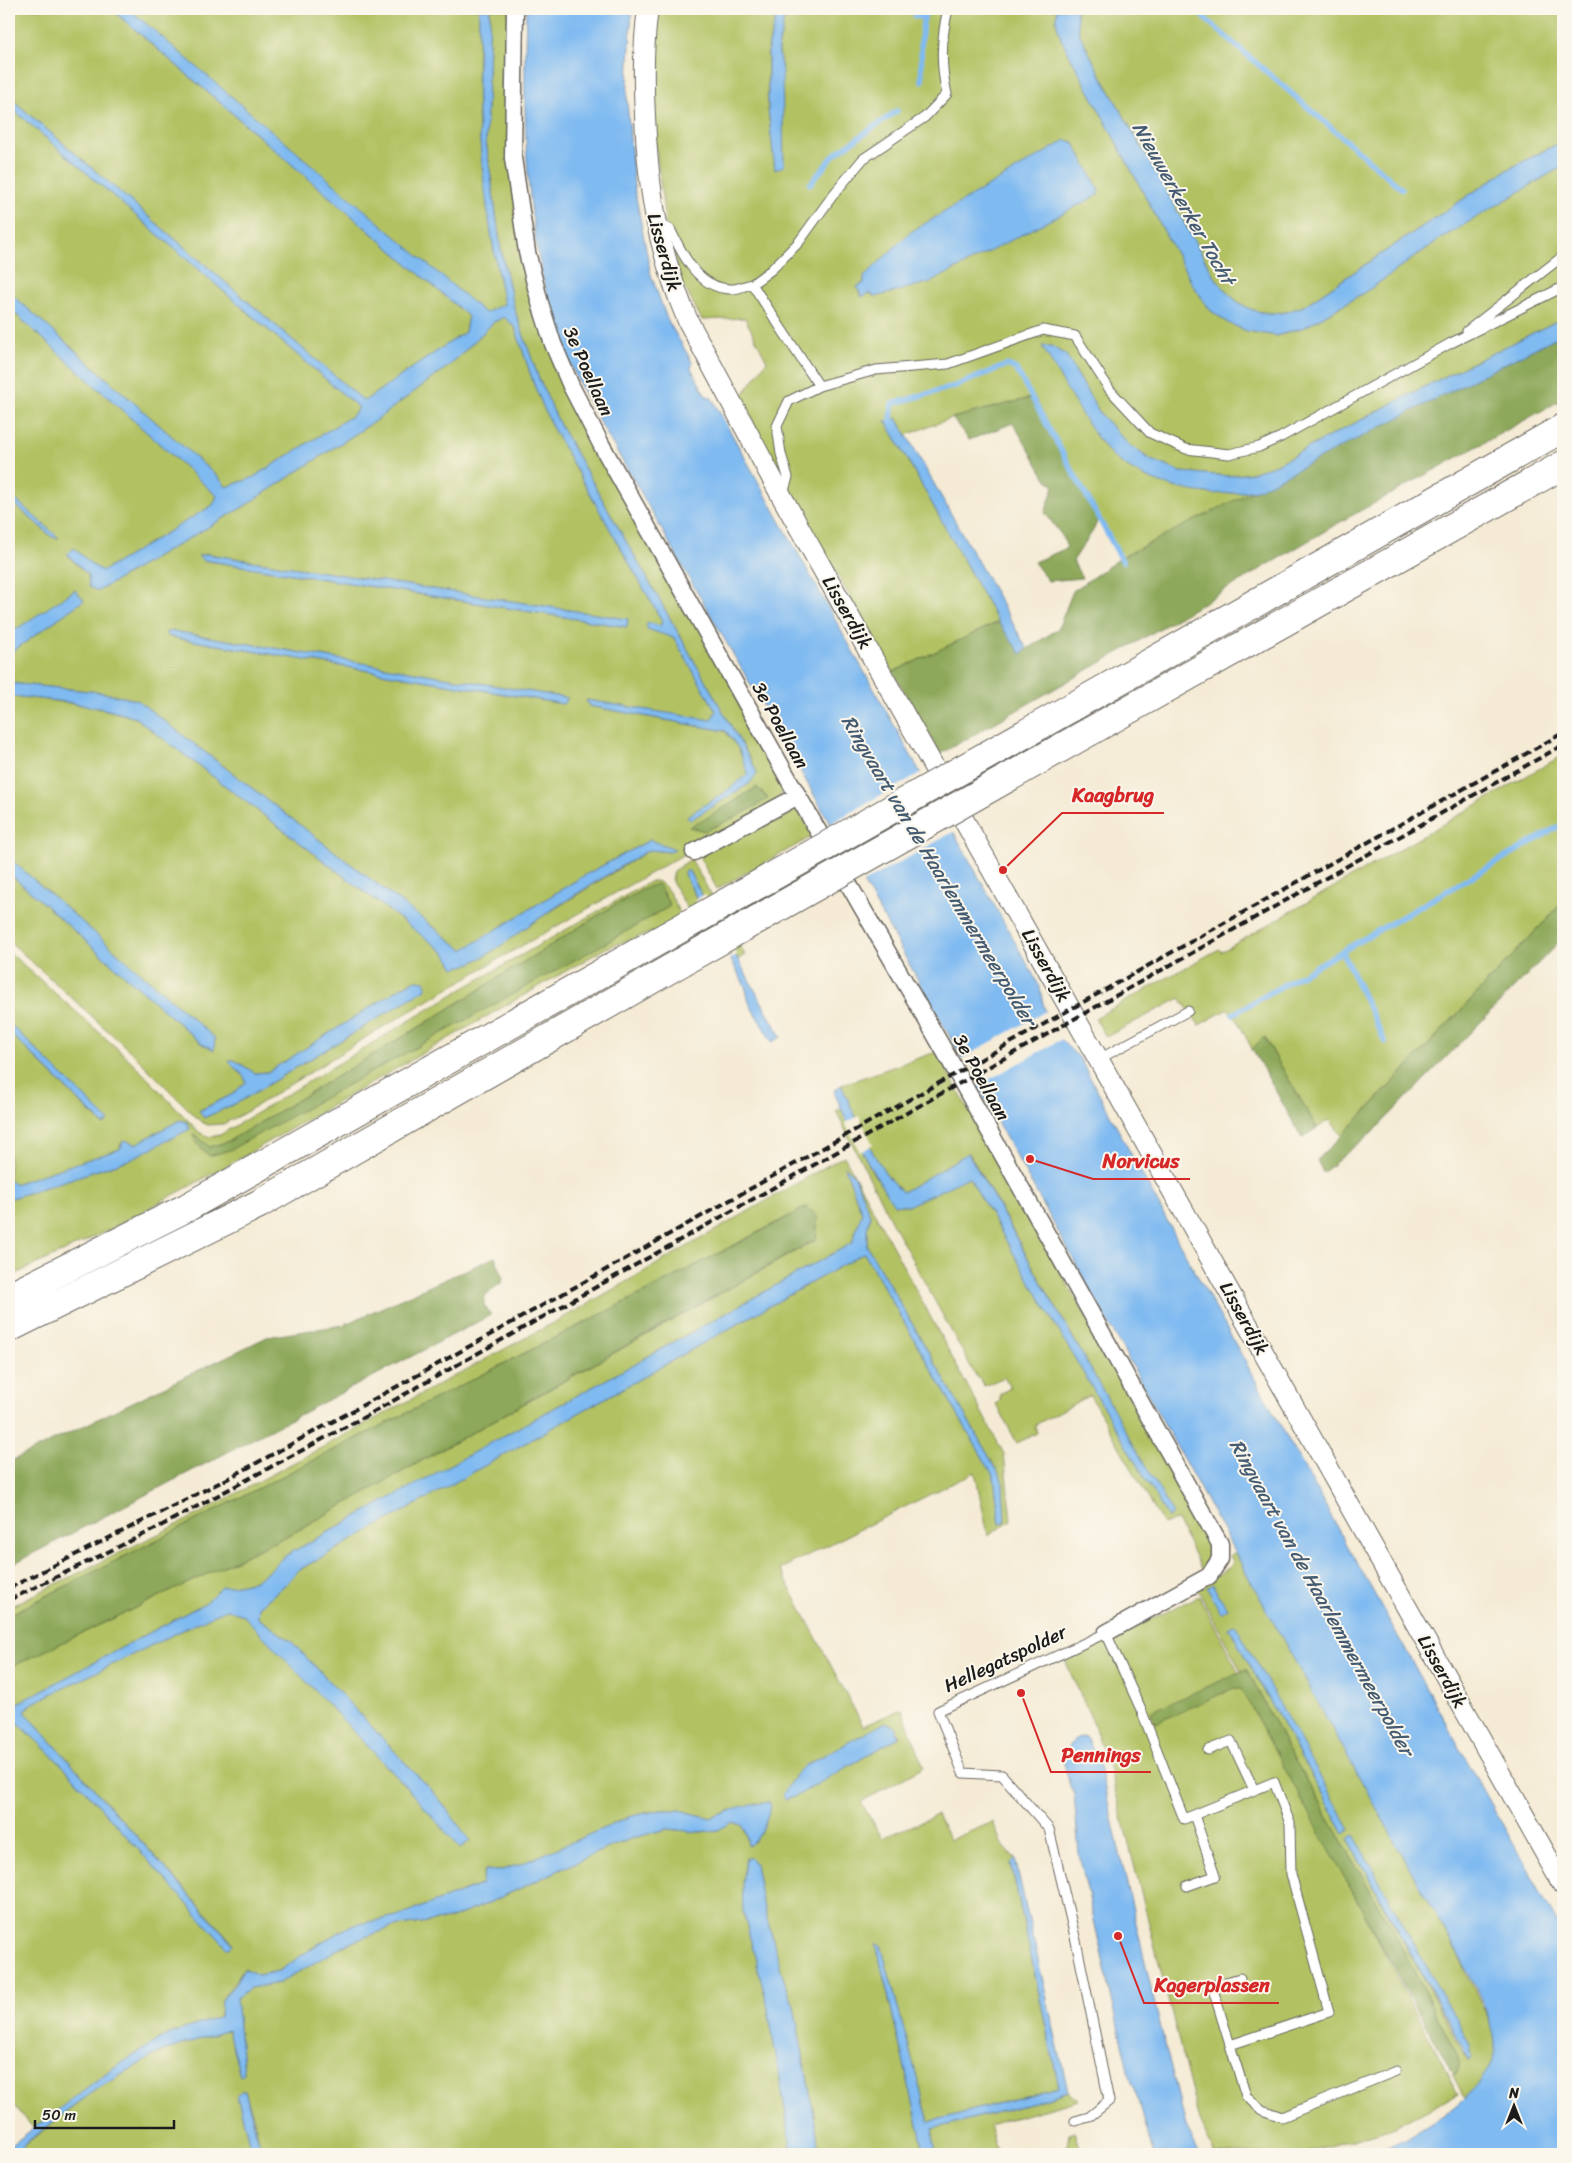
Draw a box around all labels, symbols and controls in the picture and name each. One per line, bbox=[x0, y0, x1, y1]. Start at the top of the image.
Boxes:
water label: Nieuwerkerker Tocht bbox=[1123, 115, 1246, 294]
street label: Lisserdijk bbox=[638, 209, 691, 295]
street label: 3e Poellaan bbox=[554, 321, 623, 422]
street label: Lisserdijk bbox=[813, 569, 882, 655]
street label: 3e Poellaan bbox=[743, 675, 818, 775]
water label: Ringvaart van de Haarlemmermeerpolder bbox=[831, 708, 1048, 1036]
callout: Kaagbrug bbox=[1062, 778, 1164, 813]
text: Kaagbrug bbox=[1071, 778, 1154, 813]
street label: Lisserdijk bbox=[1013, 922, 1081, 1008]
street label: 3e Poellaan bbox=[944, 1027, 1019, 1127]
callout: Norvicus bbox=[1093, 1144, 1190, 1179]
text: Norvicus bbox=[1102, 1144, 1180, 1179]
street label: Lisserdijk bbox=[1211, 1275, 1279, 1361]
water label: Ringvaart van de Haarlemmermeerpolder bbox=[1220, 1432, 1425, 1765]
street label: Hellegatspolder bbox=[938, 1615, 1073, 1701]
street label: Lisserdijk bbox=[1409, 1628, 1477, 1714]
callout: Pennings bbox=[1051, 1737, 1151, 1772]
text: Pennings bbox=[1061, 1738, 1142, 1773]
callout: Kagerplassen bbox=[1144, 1968, 1279, 2003]
text: Kagerplassen bbox=[1153, 1968, 1270, 2003]
north arrow bbox=[1490, 2080, 1540, 2130]
text: N bbox=[1508, 2081, 1519, 2106]
scale bar bbox=[35, 2098, 174, 2130]
text: 50 m bbox=[42, 2102, 77, 2128]

